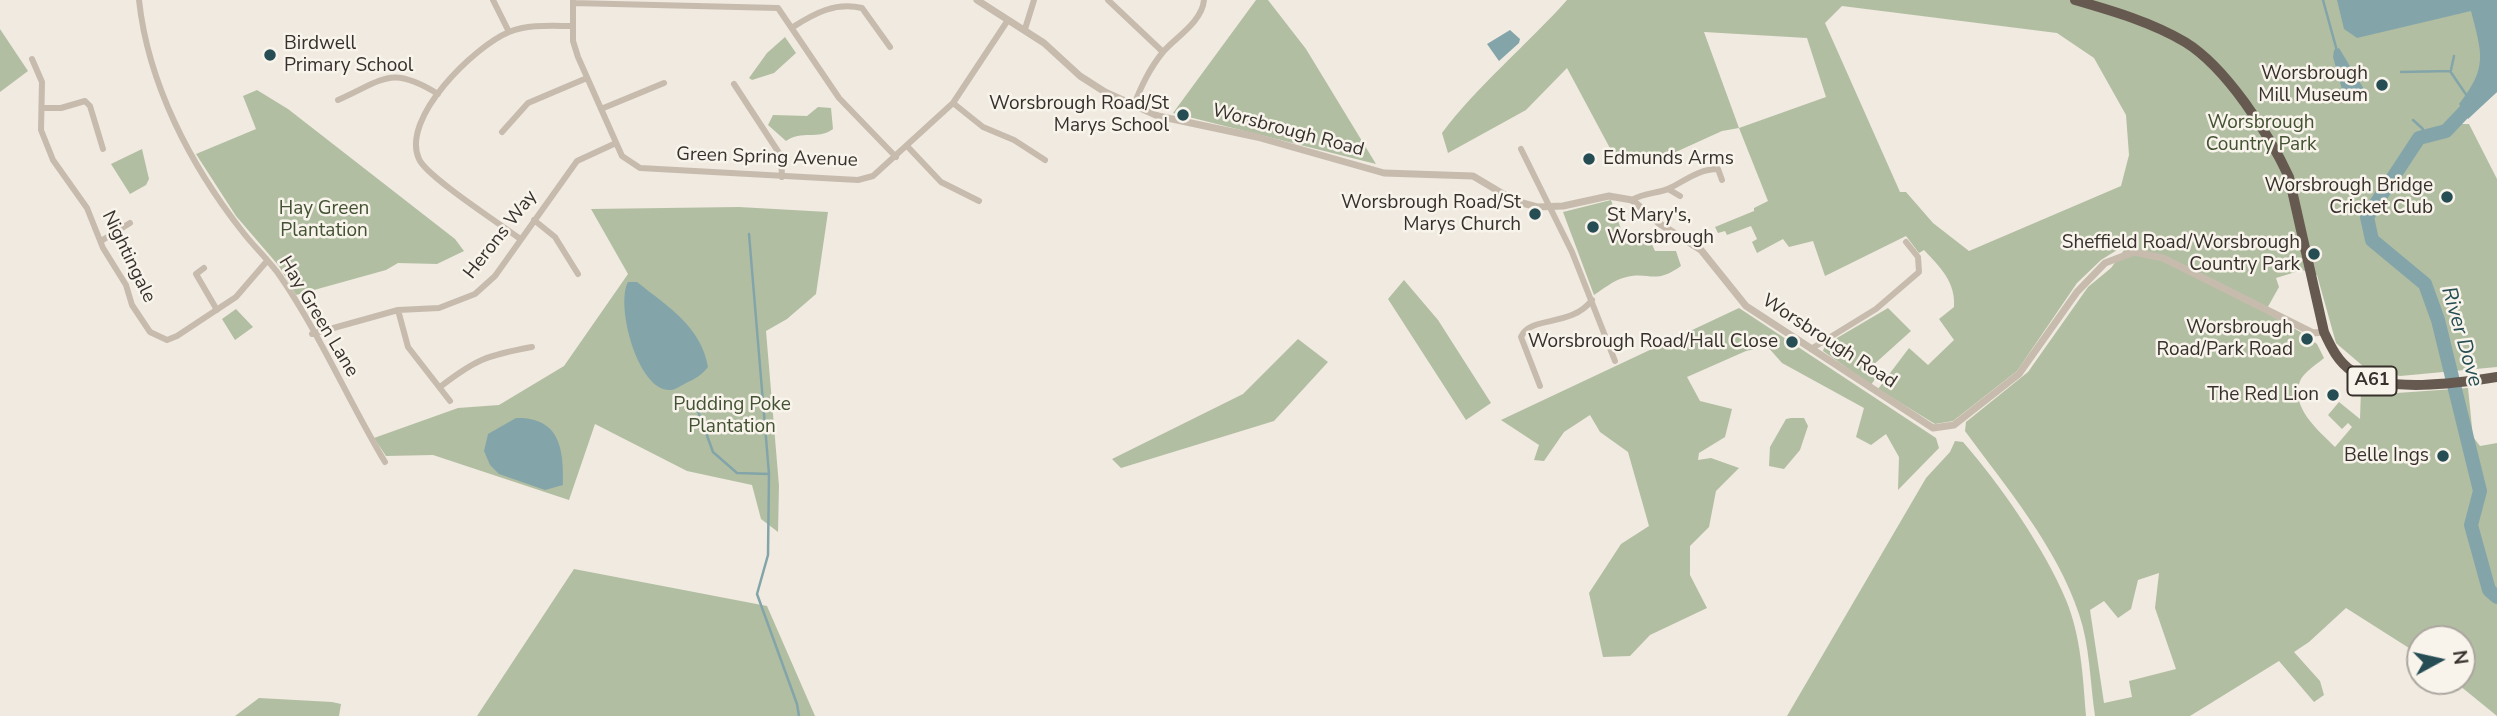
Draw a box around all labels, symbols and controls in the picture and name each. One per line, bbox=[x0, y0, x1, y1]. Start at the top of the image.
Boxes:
place label: Birdwell Primary School bbox=[284, 33, 413, 77]
marker: Birdwell Primary School bbox=[262, 47, 278, 63]
place label: Worsbrough Mill Museum bbox=[2258, 63, 2368, 107]
marker: Worsbrough Mill Museum bbox=[2374, 77, 2390, 93]
place label: Worsbrough Road/St Marys School bbox=[989, 93, 1169, 137]
street label: Worsbrough Road bbox=[1210, 100, 1366, 162]
marker: Worsbrough Road/St Marys School bbox=[1175, 107, 1191, 123]
park label: Worsbrough Country Park bbox=[2206, 112, 2316, 156]
street label: Green Spring Avenue bbox=[676, 143, 858, 173]
place label: Edmunds Arms bbox=[1603, 148, 1734, 170]
marker: Edmunds Arms bbox=[1581, 151, 1597, 167]
place label: Worsbrough Bridge Cricket Club bbox=[2265, 175, 2433, 219]
street label: Herons Way bbox=[459, 186, 543, 284]
marker: Worsbrough Bridge Cricket Club bbox=[2439, 189, 2455, 205]
place label: Worsbrough Road/St Marys Church bbox=[1341, 192, 1521, 236]
park label: Hay Green Plantation bbox=[279, 198, 369, 242]
place label: St Mary's, Worsbrough bbox=[1607, 205, 1714, 249]
marker: Worsbrough Road/St Marys Church bbox=[1527, 206, 1543, 222]
street label: Nightingale bbox=[96, 207, 160, 307]
marker: St Mary's, Worsbrough bbox=[1585, 219, 1601, 235]
place label: Sheffield Road/Worsbrough Country Park bbox=[2062, 232, 2300, 276]
marker: Sheffield Road/Worsbrough Country Park bbox=[2306, 246, 2322, 262]
street label: Hay Green Lane bbox=[273, 253, 363, 381]
water label: River Dove bbox=[2435, 284, 2487, 390]
street label: Worsbrough Road bbox=[1757, 290, 1901, 394]
place label: Worsbrough Road/Park Road bbox=[2156, 317, 2293, 361]
place label: Worsbrough Road/Hall Close bbox=[1528, 331, 1778, 353]
marker: Worsbrough Road/Park Road bbox=[2299, 331, 2315, 347]
marker: Worsbrough Road/Hall Close bbox=[1784, 334, 1800, 350]
road number: A61 bbox=[2348, 366, 2396, 396]
place label: The Red Lion bbox=[2207, 384, 2319, 406]
marker: The Red Lion bbox=[2325, 387, 2341, 403]
park label: Pudding Poke Plantation bbox=[673, 394, 791, 438]
place label: Belle Ings bbox=[2344, 445, 2429, 467]
marker: Belle Ings bbox=[2435, 448, 2451, 464]
north arrow bbox=[2406, 625, 2476, 695]
text: N bbox=[2446, 649, 2474, 666]

